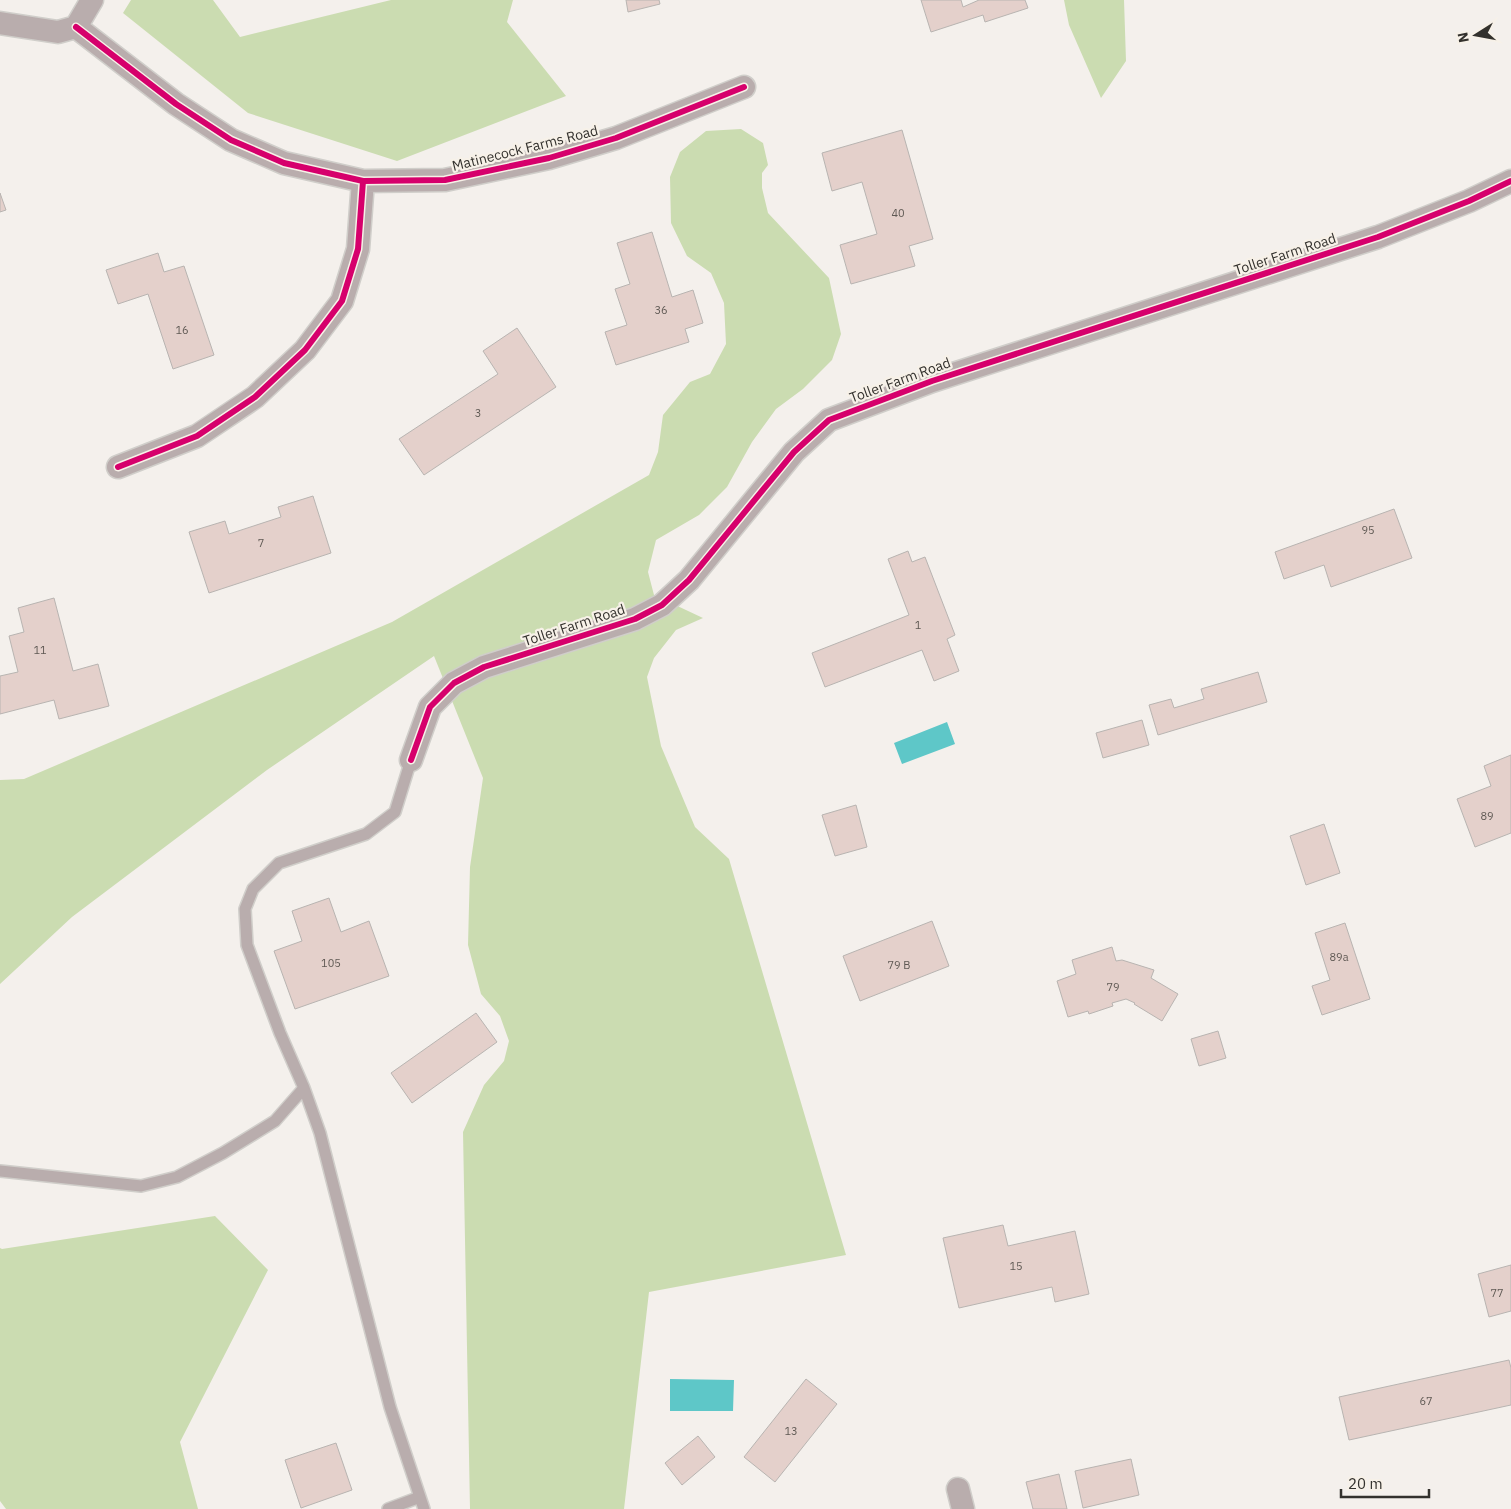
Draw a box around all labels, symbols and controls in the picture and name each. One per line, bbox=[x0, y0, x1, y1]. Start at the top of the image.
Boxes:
north arrow bbox=[1451, 10, 1501, 60]
text: N bbox=[1453, 31, 1473, 44]
street label: Matinecock Farms Road bbox=[450, 121, 600, 175]
house number: 40 bbox=[891, 206, 905, 220]
street label: Toller Farm Road bbox=[1232, 229, 1338, 279]
house number: 36 bbox=[654, 303, 668, 317]
house number: 16 bbox=[175, 323, 189, 337]
street label: Toller Farm Road bbox=[847, 353, 953, 407]
house number: 3 bbox=[475, 406, 481, 420]
house number: 95 bbox=[1361, 523, 1375, 537]
house number: 7 bbox=[258, 536, 264, 550]
street label: Toller Farm Road bbox=[521, 600, 627, 650]
house number: 1 bbox=[915, 618, 922, 632]
house number: 11 bbox=[33, 643, 47, 657]
house number: 89 bbox=[1480, 809, 1494, 823]
house number: 89a bbox=[1329, 950, 1349, 964]
house number: 105 bbox=[321, 956, 341, 970]
house number: 79 B bbox=[888, 958, 910, 972]
house number: 79 bbox=[1106, 980, 1120, 994]
house number: 15 bbox=[1009, 1259, 1023, 1273]
house number: 77 bbox=[1490, 1286, 1504, 1300]
house number: 67 bbox=[1419, 1394, 1433, 1408]
house number: 13 bbox=[784, 1424, 798, 1438]
scale bar bbox=[1341, 1466, 1428, 1498]
text: 20 m bbox=[1348, 1474, 1383, 1493]

